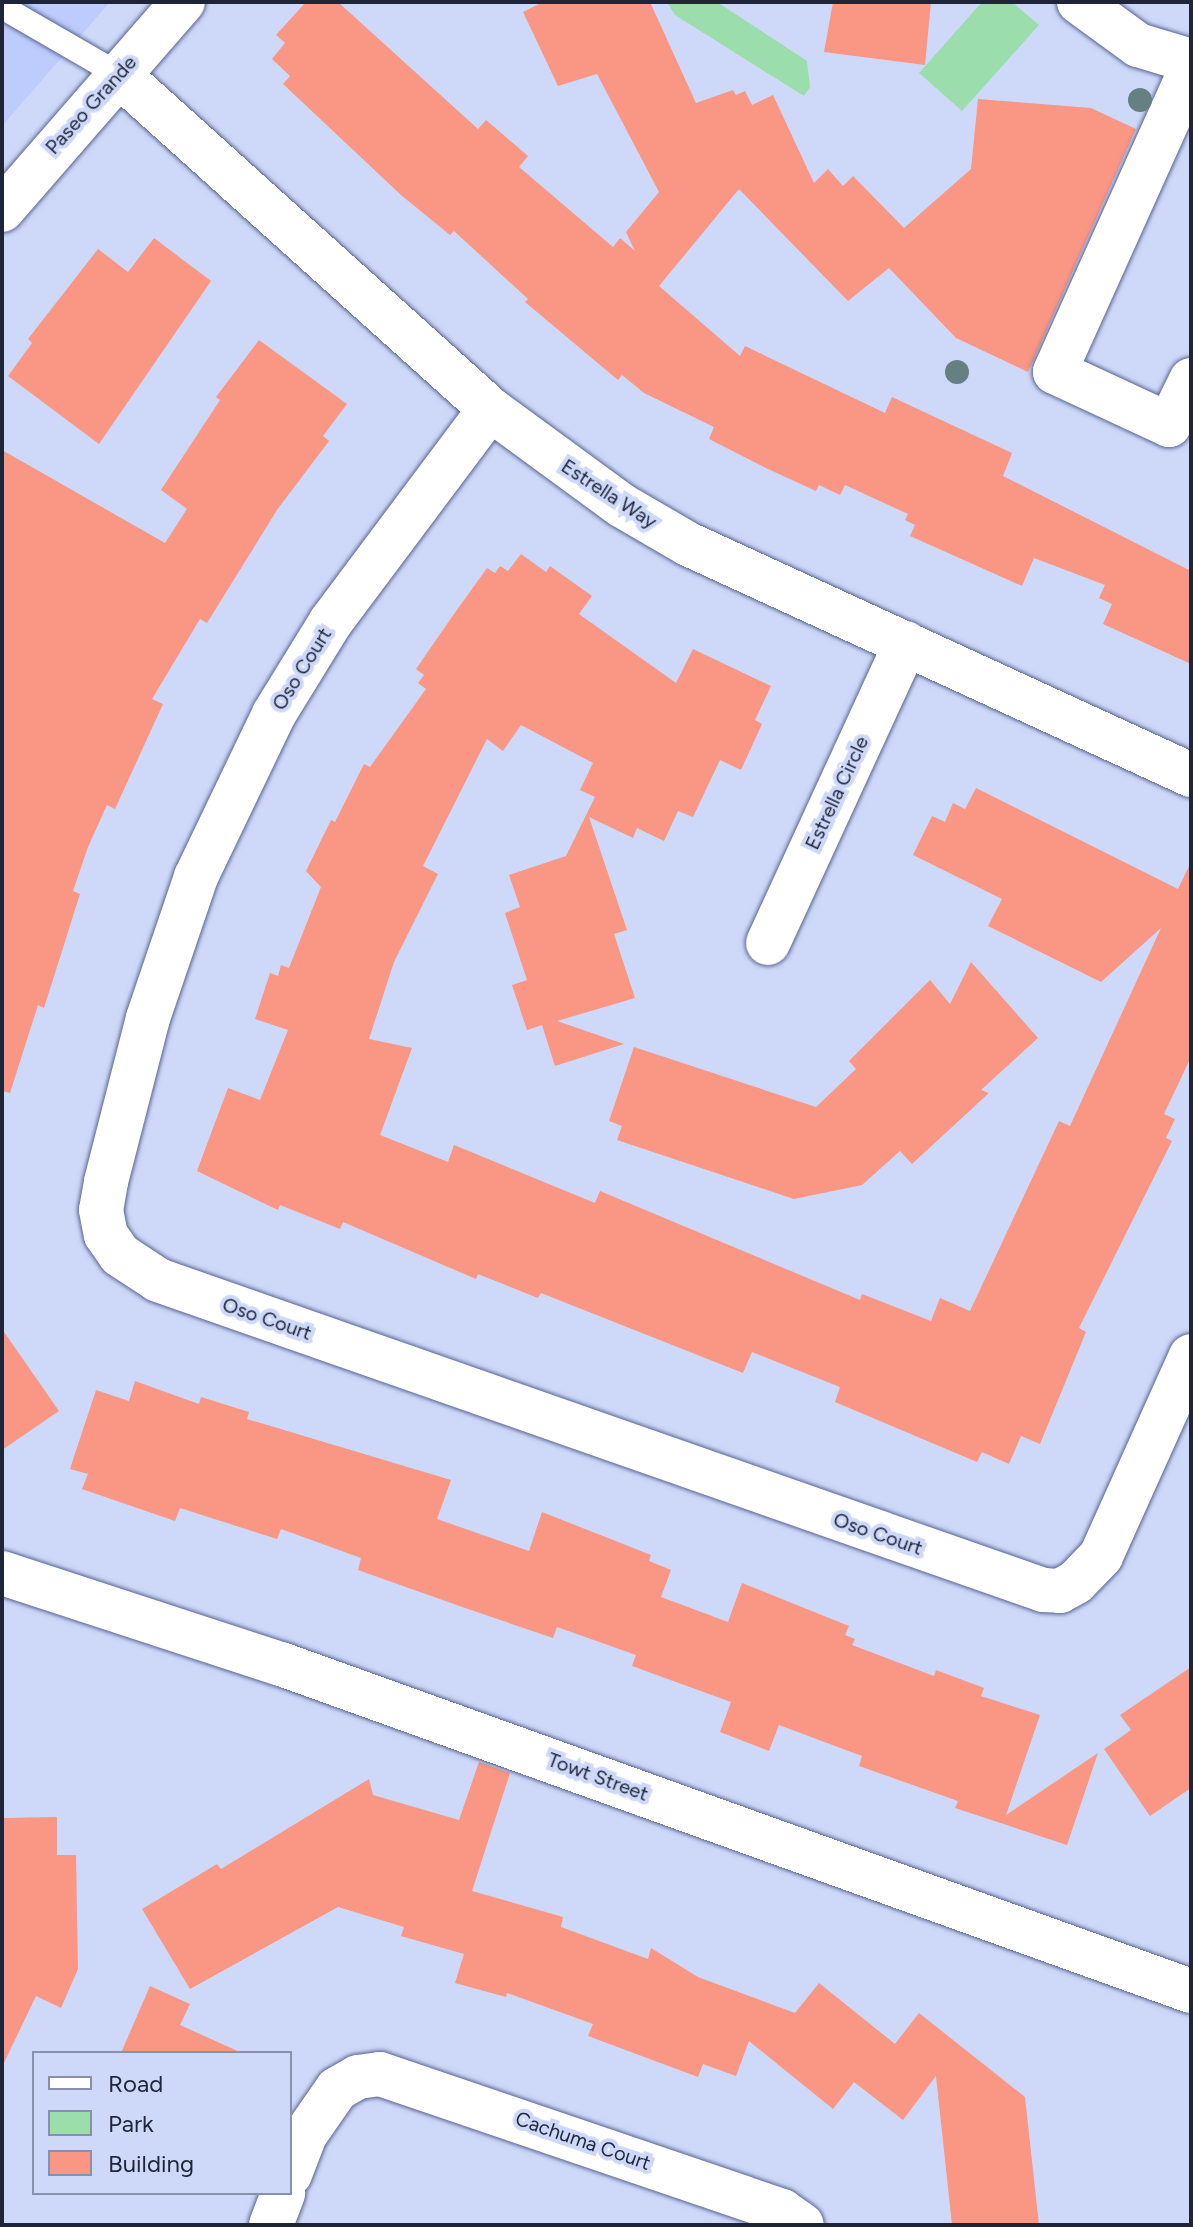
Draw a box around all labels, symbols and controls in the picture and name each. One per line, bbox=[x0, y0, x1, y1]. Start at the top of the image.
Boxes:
street label: Paseo Grande bbox=[40, 51, 142, 159]
street label: Estrella Way bbox=[557, 454, 661, 534]
street label: Oso Court bbox=[267, 623, 337, 715]
street label: Estrella Circle bbox=[800, 733, 874, 853]
street label: Oso Court bbox=[219, 1293, 315, 1345]
street label: Oso Court bbox=[830, 1508, 926, 1560]
street label: Towt Street bbox=[544, 1748, 652, 1806]
legend bbox=[32, 2051, 292, 2195]
text: Road bbox=[108, 2069, 163, 2098]
street label: Cachuma Court bbox=[512, 2107, 654, 2175]
text: Park bbox=[108, 2109, 154, 2138]
text: Building bbox=[108, 2149, 194, 2178]

